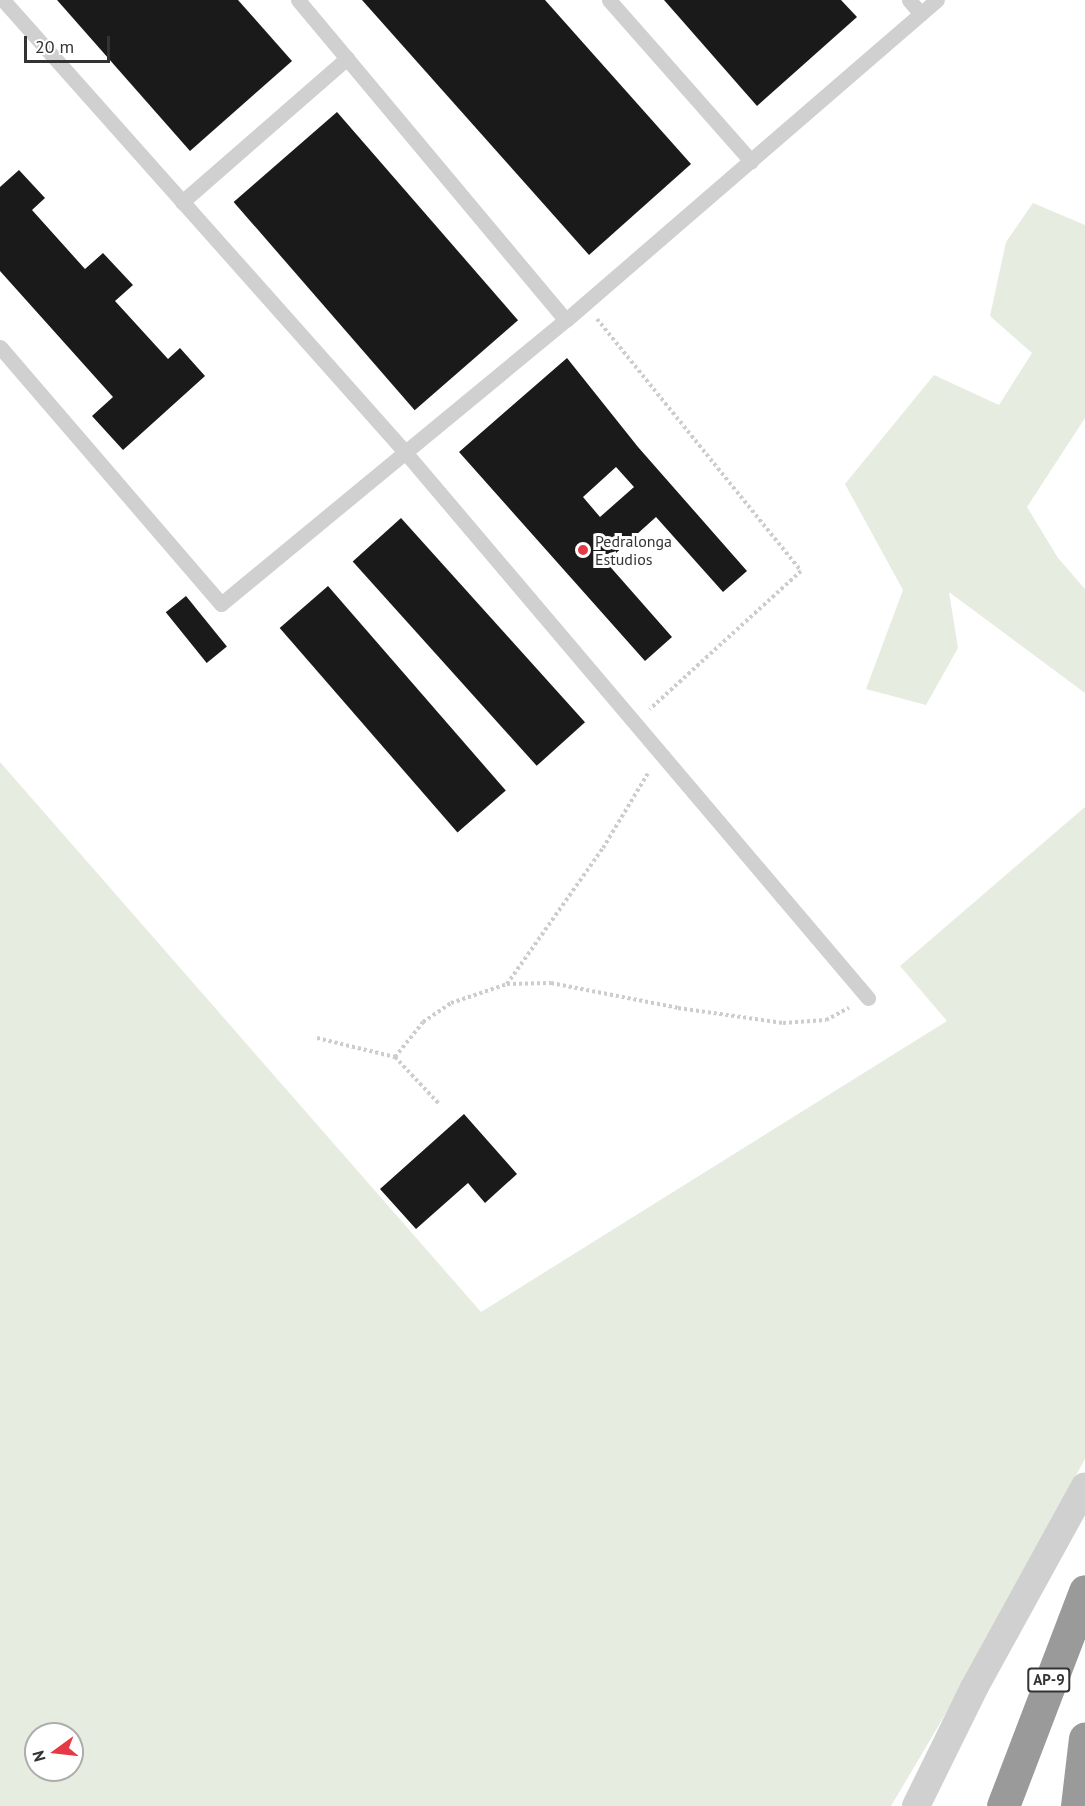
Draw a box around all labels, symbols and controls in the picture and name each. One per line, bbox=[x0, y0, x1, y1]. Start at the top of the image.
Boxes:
scale bar bbox=[27, 24, 112, 62]
text: 20 m bbox=[35, 35, 74, 58]
place label: Pedralonga Estudios bbox=[595, 531, 672, 569]
marker: Pedralonga Estudios bbox=[576, 543, 590, 557]
road number: AP-9 bbox=[1026, 1668, 1072, 1692]
north arrow bbox=[24, 1722, 84, 1782]
text: N bbox=[28, 1748, 50, 1764]

